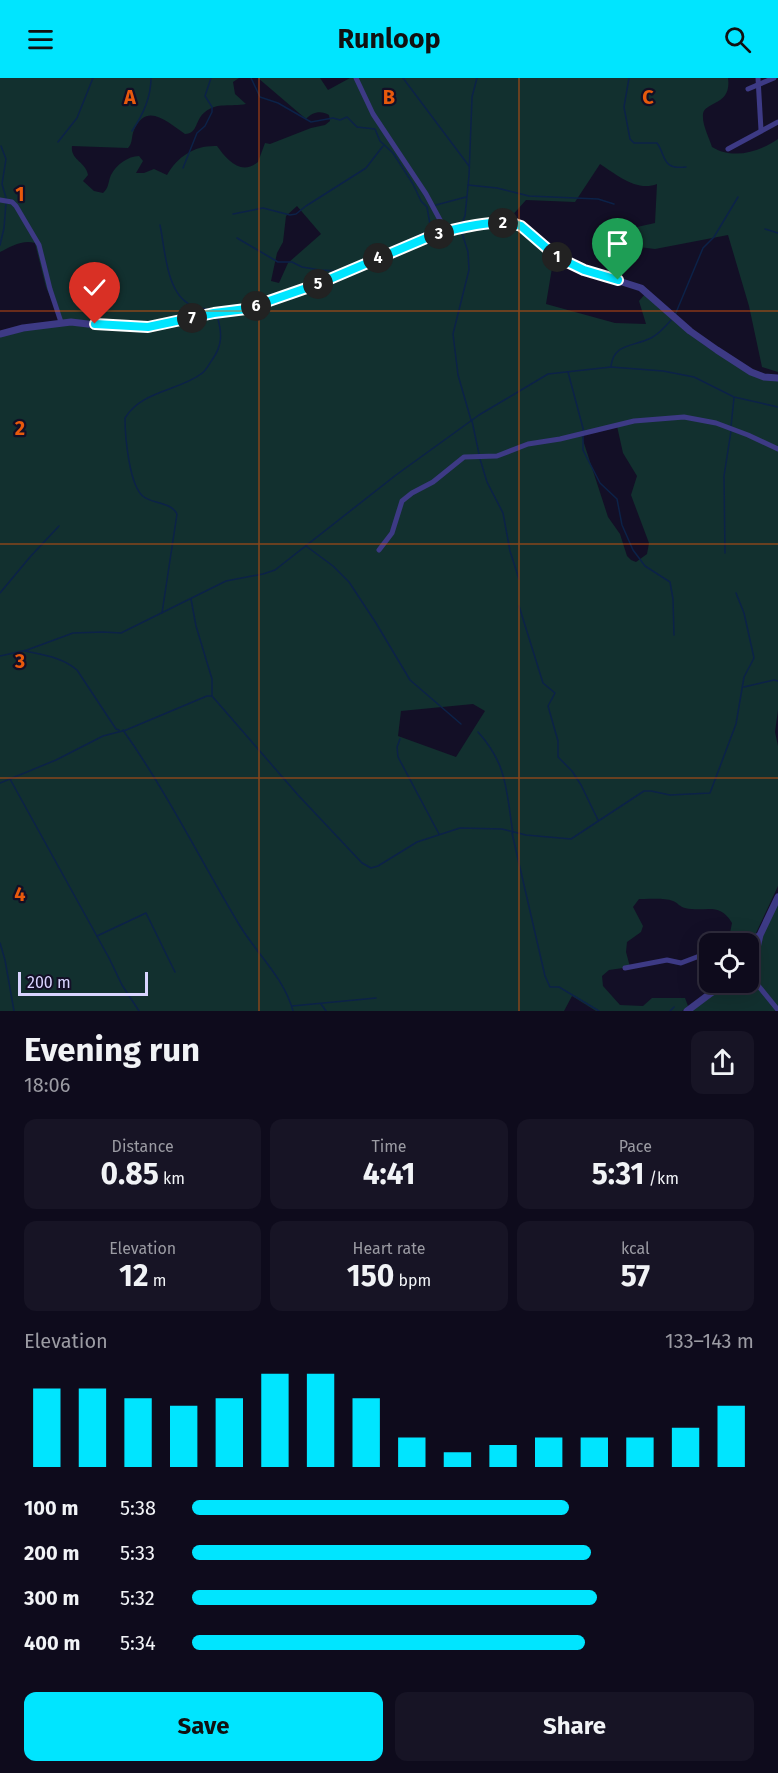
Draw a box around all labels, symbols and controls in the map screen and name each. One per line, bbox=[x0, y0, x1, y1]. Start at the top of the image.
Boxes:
icon: menu bbox=[24, 23, 57, 56]
text: Runloop bbox=[337, 23, 441, 55]
icon: search bbox=[721, 23, 754, 56]
text: A bbox=[123, 85, 137, 109]
text: B bbox=[383, 85, 395, 109]
text: C bbox=[642, 85, 654, 109]
text: 1 bbox=[15, 182, 25, 206]
pin: 2 bbox=[488, 208, 518, 238]
text: 2 bbox=[499, 213, 507, 232]
pin bbox=[592, 218, 643, 280]
pin: 3 bbox=[424, 219, 454, 249]
text: 3 bbox=[435, 224, 443, 243]
icon: arrive bbox=[601, 227, 634, 260]
pin: 1 bbox=[542, 242, 572, 272]
pin: 4 bbox=[363, 243, 393, 273]
text: 1 bbox=[553, 247, 561, 266]
text: 4 bbox=[373, 248, 383, 267]
pin bbox=[69, 262, 120, 324]
pin: 5 bbox=[303, 269, 333, 299]
icon: check bbox=[78, 271, 111, 304]
text: 5 bbox=[314, 274, 322, 293]
pin: 6 bbox=[241, 291, 271, 321]
text: 6 bbox=[251, 296, 261, 315]
pin: 7 bbox=[177, 303, 207, 333]
text: 7 bbox=[188, 308, 196, 327]
text: 2 bbox=[15, 416, 25, 440]
text: 3 bbox=[14, 649, 25, 673]
text: 4 bbox=[14, 882, 26, 906]
map controls bbox=[699, 933, 759, 993]
button: locate bbox=[699, 933, 759, 993]
scale bar bbox=[18, 969, 148, 996]
text: 200 m bbox=[27, 973, 71, 992]
text: Evening run bbox=[24, 1030, 200, 1070]
button: share bbox=[691, 1031, 754, 1094]
text: 18:06 bbox=[24, 1073, 70, 1097]
text: Distance bbox=[112, 1137, 174, 1156]
text: Time bbox=[371, 1137, 407, 1156]
text: Pace bbox=[619, 1137, 652, 1156]
text: 0.85 bbox=[100, 1156, 159, 1192]
text: 4:41 bbox=[363, 1156, 415, 1192]
text: 5:31 bbox=[592, 1156, 644, 1192]
text: km bbox=[159, 1169, 185, 1188]
text: /km bbox=[644, 1169, 679, 1188]
text: Elevation bbox=[109, 1239, 176, 1258]
text: Heart rate bbox=[353, 1239, 425, 1258]
text: kcal bbox=[621, 1239, 650, 1258]
text: 12 bbox=[119, 1258, 148, 1294]
text: 150 bbox=[347, 1258, 394, 1294]
text: 57 bbox=[621, 1258, 650, 1294]
text: m bbox=[148, 1271, 166, 1290]
text: bpm bbox=[394, 1271, 431, 1290]
text: Elevation bbox=[24, 1329, 108, 1353]
text: 133–143 m bbox=[665, 1329, 754, 1353]
text: 100 m bbox=[24, 1496, 78, 1520]
text: 5:38 bbox=[120, 1496, 156, 1520]
text: 200 m bbox=[24, 1541, 79, 1565]
text: 5:33 bbox=[120, 1541, 155, 1565]
text: 300 m bbox=[24, 1586, 79, 1610]
text: 5:32 bbox=[120, 1586, 155, 1610]
text: 400 m bbox=[24, 1631, 80, 1655]
text: 5:34 bbox=[120, 1631, 156, 1655]
button: Save bbox=[24, 1692, 383, 1761]
button: Share bbox=[395, 1692, 754, 1761]

